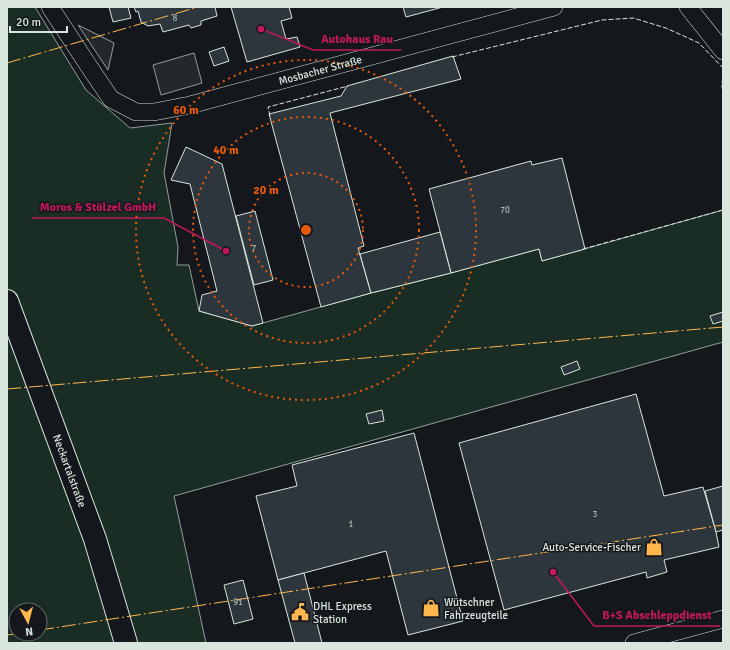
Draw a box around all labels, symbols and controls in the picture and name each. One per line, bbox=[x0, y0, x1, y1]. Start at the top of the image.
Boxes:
scale bar bbox=[10, 8, 67, 34]
house number: 8 bbox=[173, 13, 178, 24]
text: 20 m bbox=[16, 15, 41, 30]
callout: Autohaus Rau bbox=[313, 26, 401, 50]
text: Autohaus Rau bbox=[321, 32, 393, 47]
street label: Mosbacher Straße bbox=[277, 53, 363, 88]
text: 60 m bbox=[173, 103, 199, 118]
text: 40 m bbox=[213, 143, 239, 158]
text: 20 m bbox=[253, 183, 279, 198]
callout: Moros & Stölzel GmbH bbox=[32, 194, 164, 218]
text: Moros & Stölzel GmbH bbox=[40, 200, 156, 215]
house number: 70 bbox=[500, 205, 510, 216]
centre of rings bbox=[299, 223, 313, 237]
house number: 7 bbox=[252, 243, 257, 254]
street label: Neckartalstraße bbox=[50, 433, 89, 509]
house number: 3 bbox=[593, 509, 598, 520]
house number: 1 bbox=[349, 519, 354, 530]
shop icon: Auto-Service-Fischer bbox=[644, 537, 664, 557]
place label: Auto-Service-Fischer bbox=[542, 541, 641, 554]
place label: Wütschner Fahrzeugteile bbox=[444, 596, 508, 622]
house number: 91 bbox=[233, 597, 243, 608]
shop icon: Wütschner Fahrzeugteile bbox=[421, 598, 441, 618]
place label: DHL Express Station bbox=[313, 600, 372, 626]
north arrow bbox=[8, 602, 48, 642]
public building icon: DHL Express Station bbox=[290, 602, 310, 622]
callout: B+S Abschleppdienst bbox=[594, 602, 720, 626]
text: B+S Abschleppdienst bbox=[602, 608, 712, 623]
text: N bbox=[25, 625, 34, 638]

